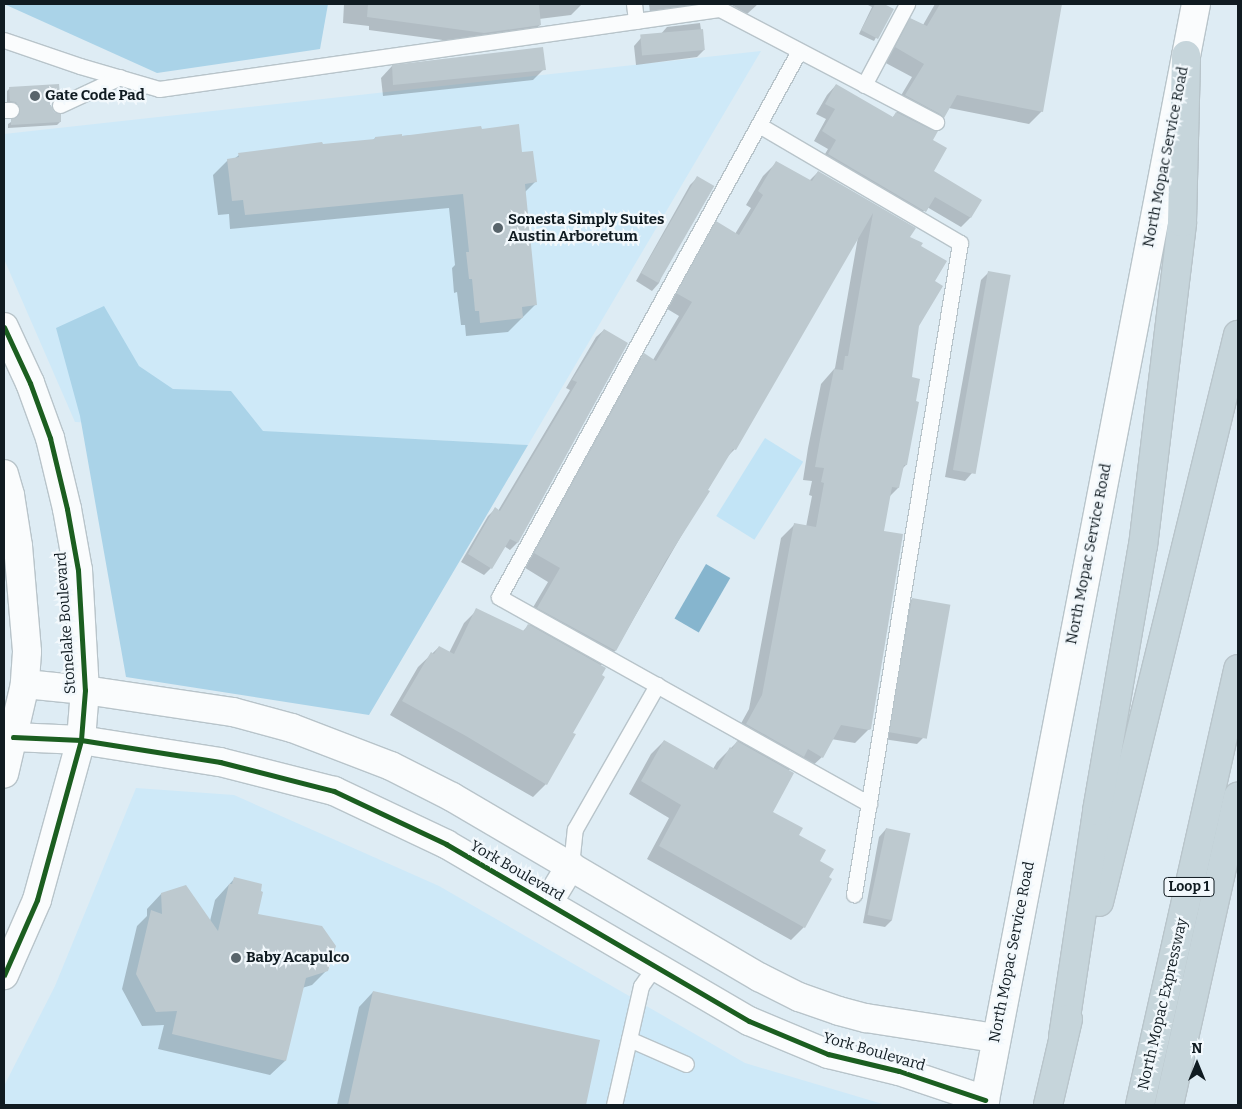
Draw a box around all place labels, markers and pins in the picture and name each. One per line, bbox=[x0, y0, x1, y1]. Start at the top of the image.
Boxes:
place label: Gate Code Pad bbox=[45, 87, 145, 105]
marker: Gate Code Pad bbox=[29, 90, 41, 102]
place label: Sonesta Simply Suites Austin Arboretum bbox=[508, 210, 664, 245]
marker: Sonesta Simply Suites Austin Arboretum bbox=[492, 222, 504, 234]
place label: Baby Acapulco bbox=[246, 949, 349, 967]
marker: Baby Acapulco bbox=[230, 952, 242, 964]

